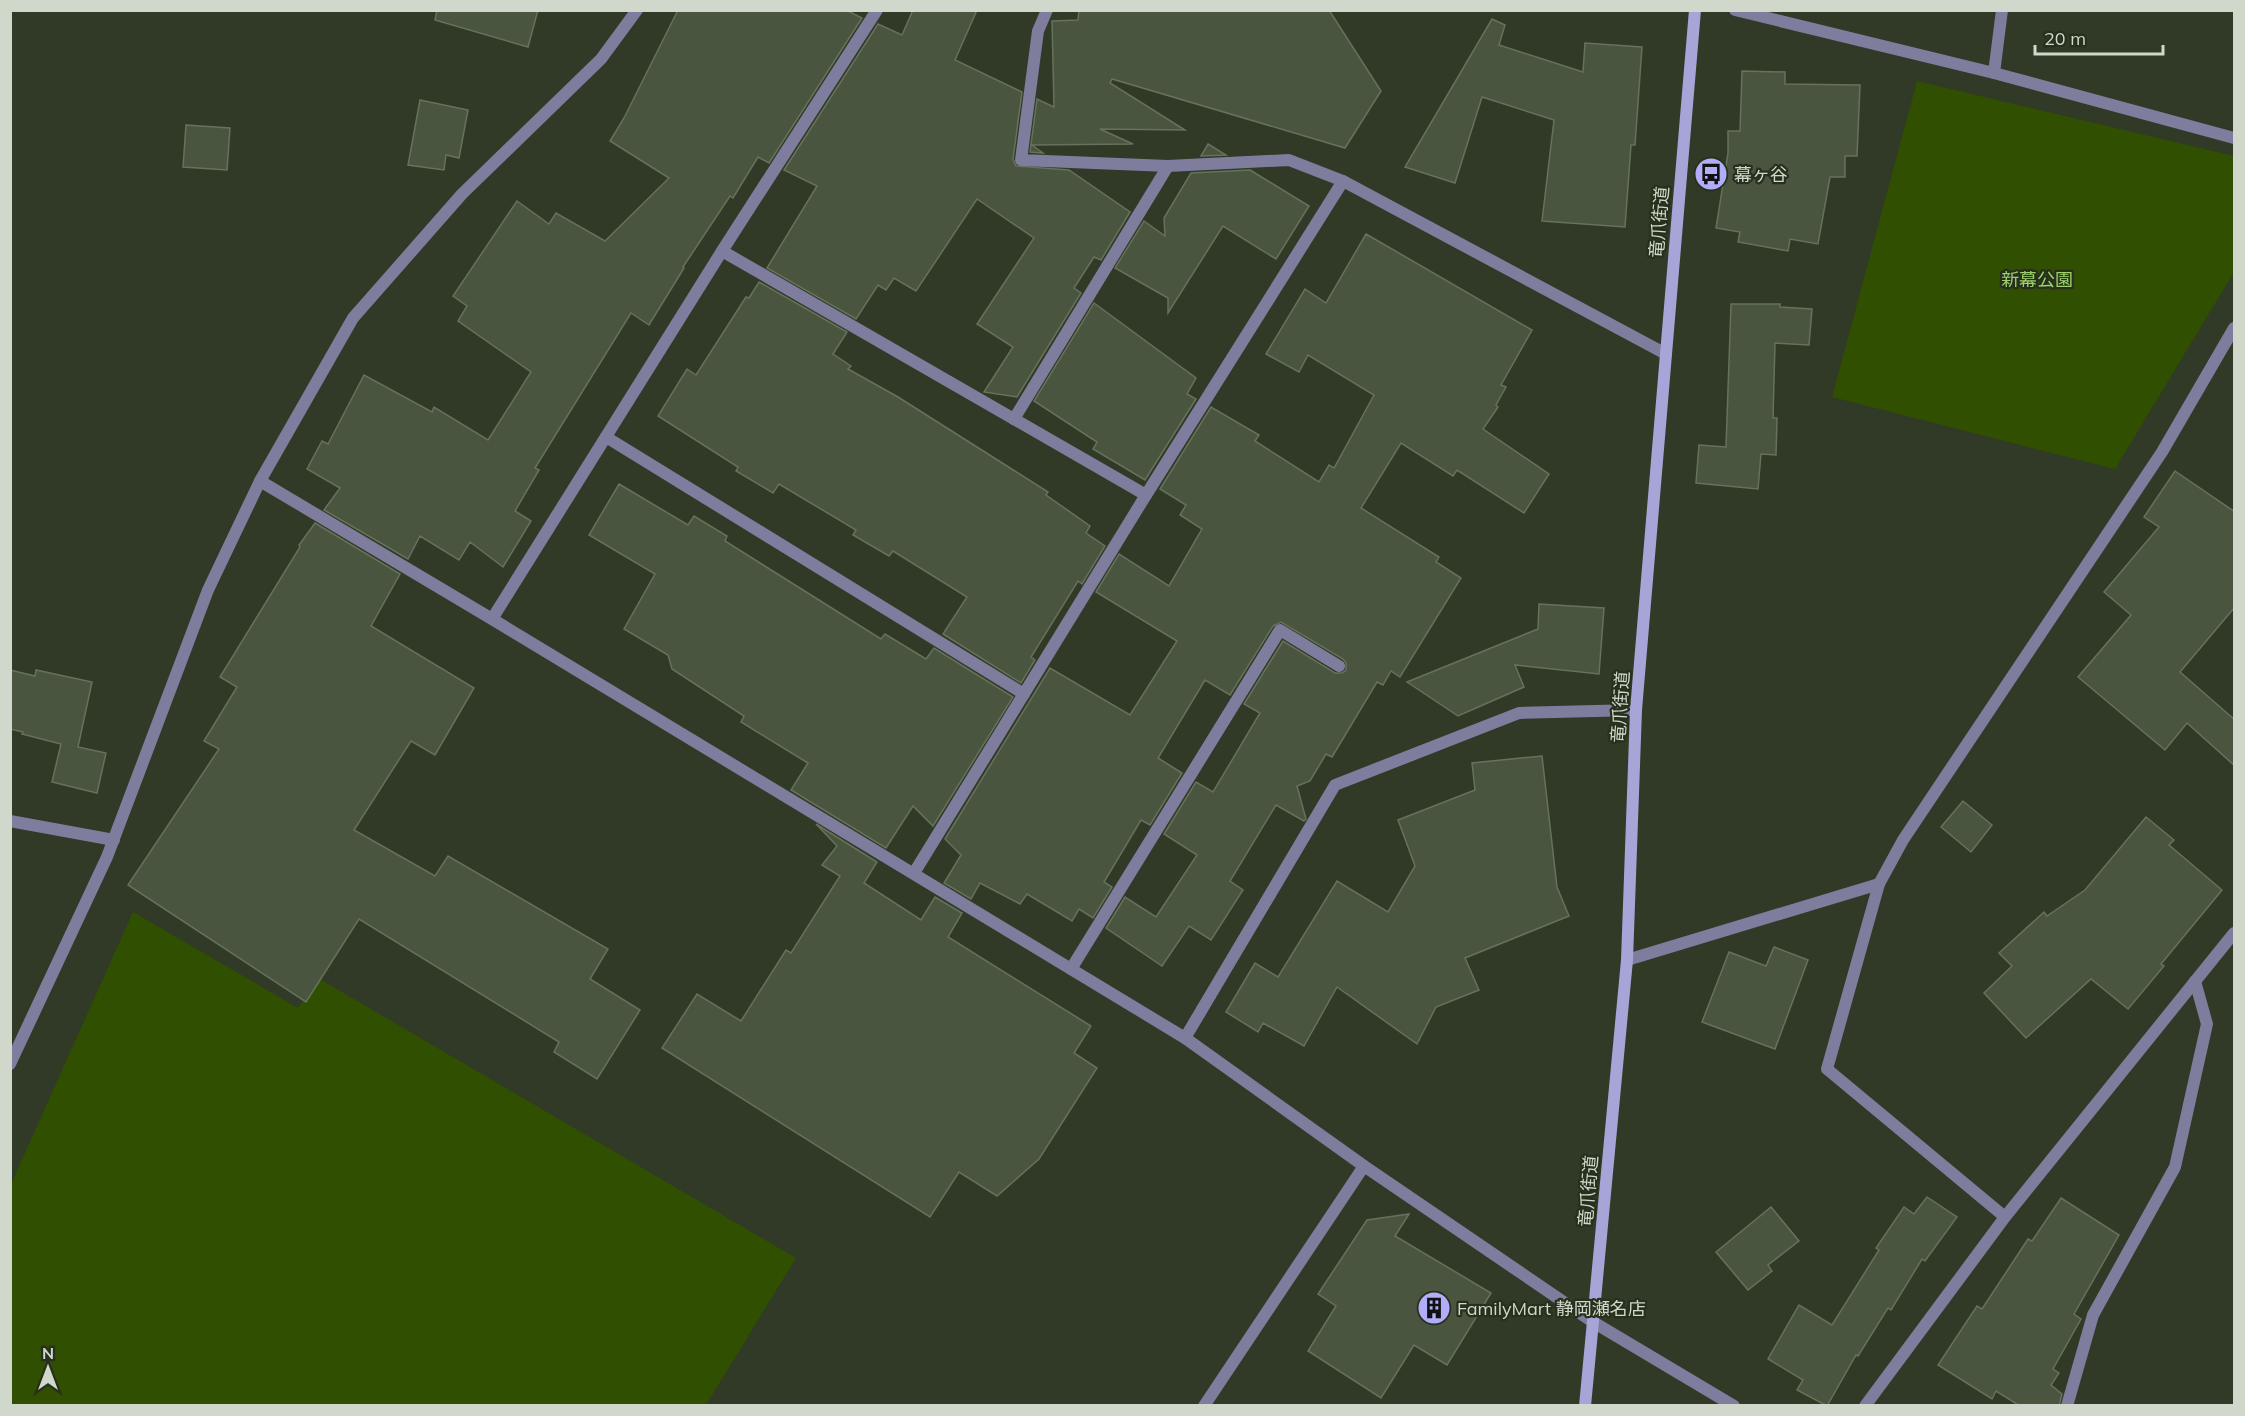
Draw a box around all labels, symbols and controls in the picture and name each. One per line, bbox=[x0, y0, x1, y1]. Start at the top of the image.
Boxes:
scale bar bbox=[2035, 18, 2162, 56]
text: 20 m bbox=[2044, 27, 2086, 50]
bus stop icon: 幕ヶ谷 bbox=[1693, 156, 1729, 192]
place label: 幕ヶ谷 bbox=[1734, 163, 1788, 186]
street label: 竜爪街道 bbox=[1644, 185, 1674, 259]
park label: 新幕公園 bbox=[2001, 268, 2073, 291]
street label: 竜爪街道 bbox=[1606, 670, 1634, 744]
street label: 竜爪街道 bbox=[1573, 1154, 1603, 1228]
building icon: FamilyMart 静岡瀬名店 bbox=[1416, 1290, 1452, 1326]
place label: FamilyMart 静岡瀬名店 bbox=[1457, 1297, 1646, 1320]
north arrow bbox=[18, 1338, 78, 1398]
text: N bbox=[42, 1343, 54, 1363]

